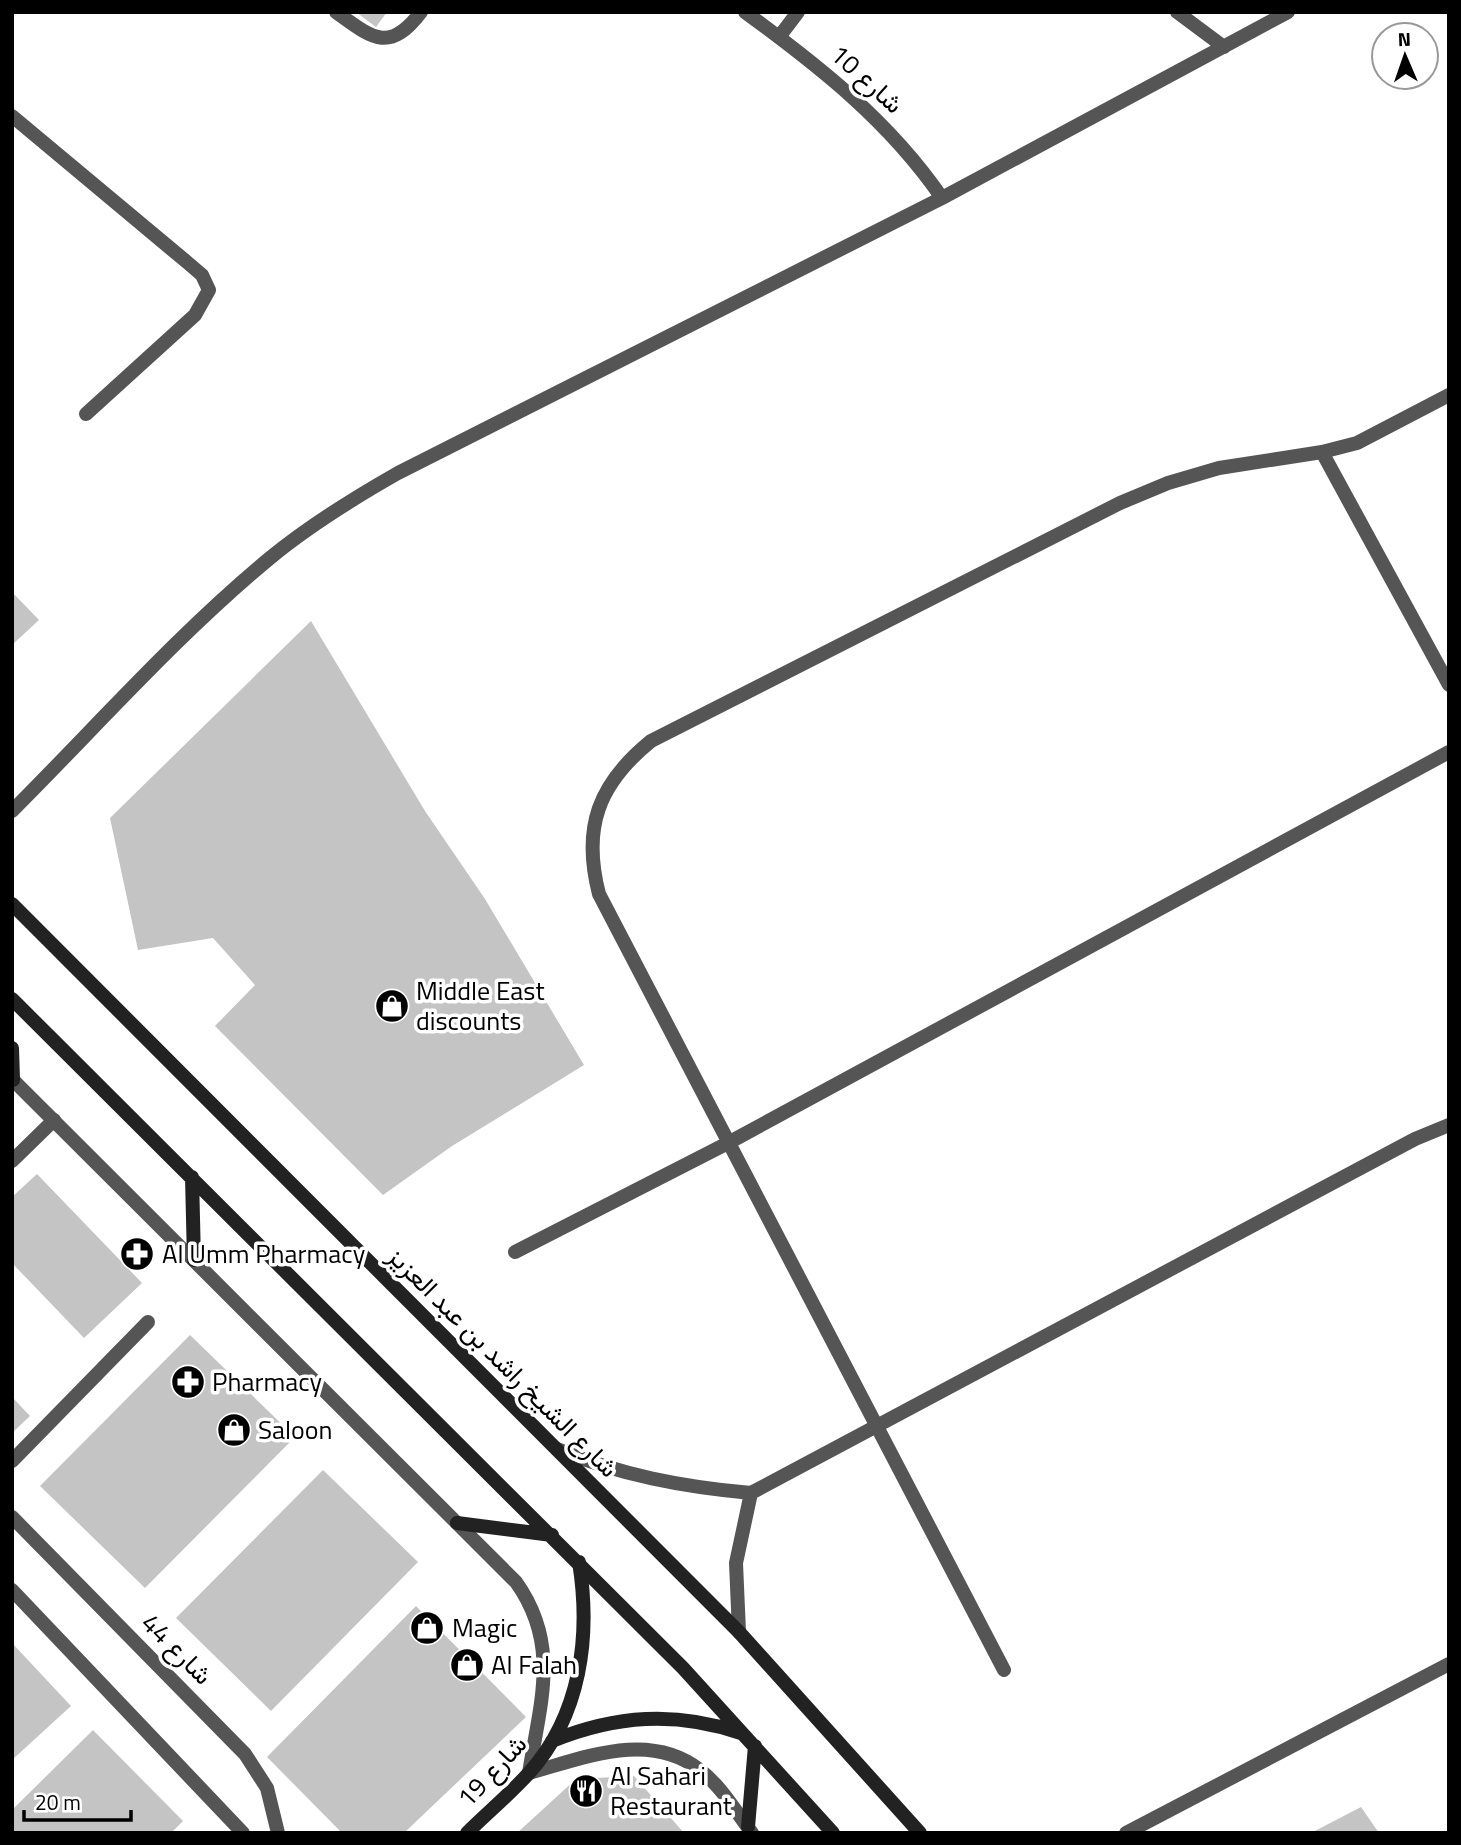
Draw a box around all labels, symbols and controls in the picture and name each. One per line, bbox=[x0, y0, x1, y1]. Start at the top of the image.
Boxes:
north arrow bbox=[1370, 21, 1440, 91]
text: N bbox=[1397, 24, 1411, 53]
street label: شارع 10 bbox=[822, 35, 913, 122]
place label: Middle East discounts bbox=[416, 971, 545, 1040]
shop icon: Middle East discounts bbox=[373, 987, 411, 1025]
place label: Al Umm Pharmacy bbox=[162, 1234, 365, 1273]
pharmacy icon: Al Umm Pharmacy bbox=[118, 1235, 156, 1273]
street label: شارع الشيخ راشد بن عبد العزيز bbox=[378, 1237, 628, 1486]
place label: Pharmacy bbox=[212, 1362, 322, 1401]
pharmacy icon: Pharmacy bbox=[169, 1363, 207, 1401]
place label: Saloon bbox=[258, 1410, 333, 1449]
shop icon: Saloon bbox=[215, 1411, 253, 1449]
street label: شارع 44 bbox=[133, 1604, 222, 1693]
place label: Magic bbox=[452, 1608, 517, 1647]
shop icon: Magic bbox=[408, 1609, 446, 1647]
place label: Al Falah bbox=[491, 1645, 577, 1684]
shop icon: Al Falah bbox=[448, 1646, 486, 1684]
street label: شارع 19 bbox=[448, 1725, 536, 1816]
place label: Al Sahari Restaurant bbox=[610, 1756, 732, 1825]
restaurant icon: Al Sahari Restaurant bbox=[567, 1772, 605, 1810]
scale bar bbox=[24, 1778, 131, 1822]
text: 20 m bbox=[35, 1786, 81, 1818]

